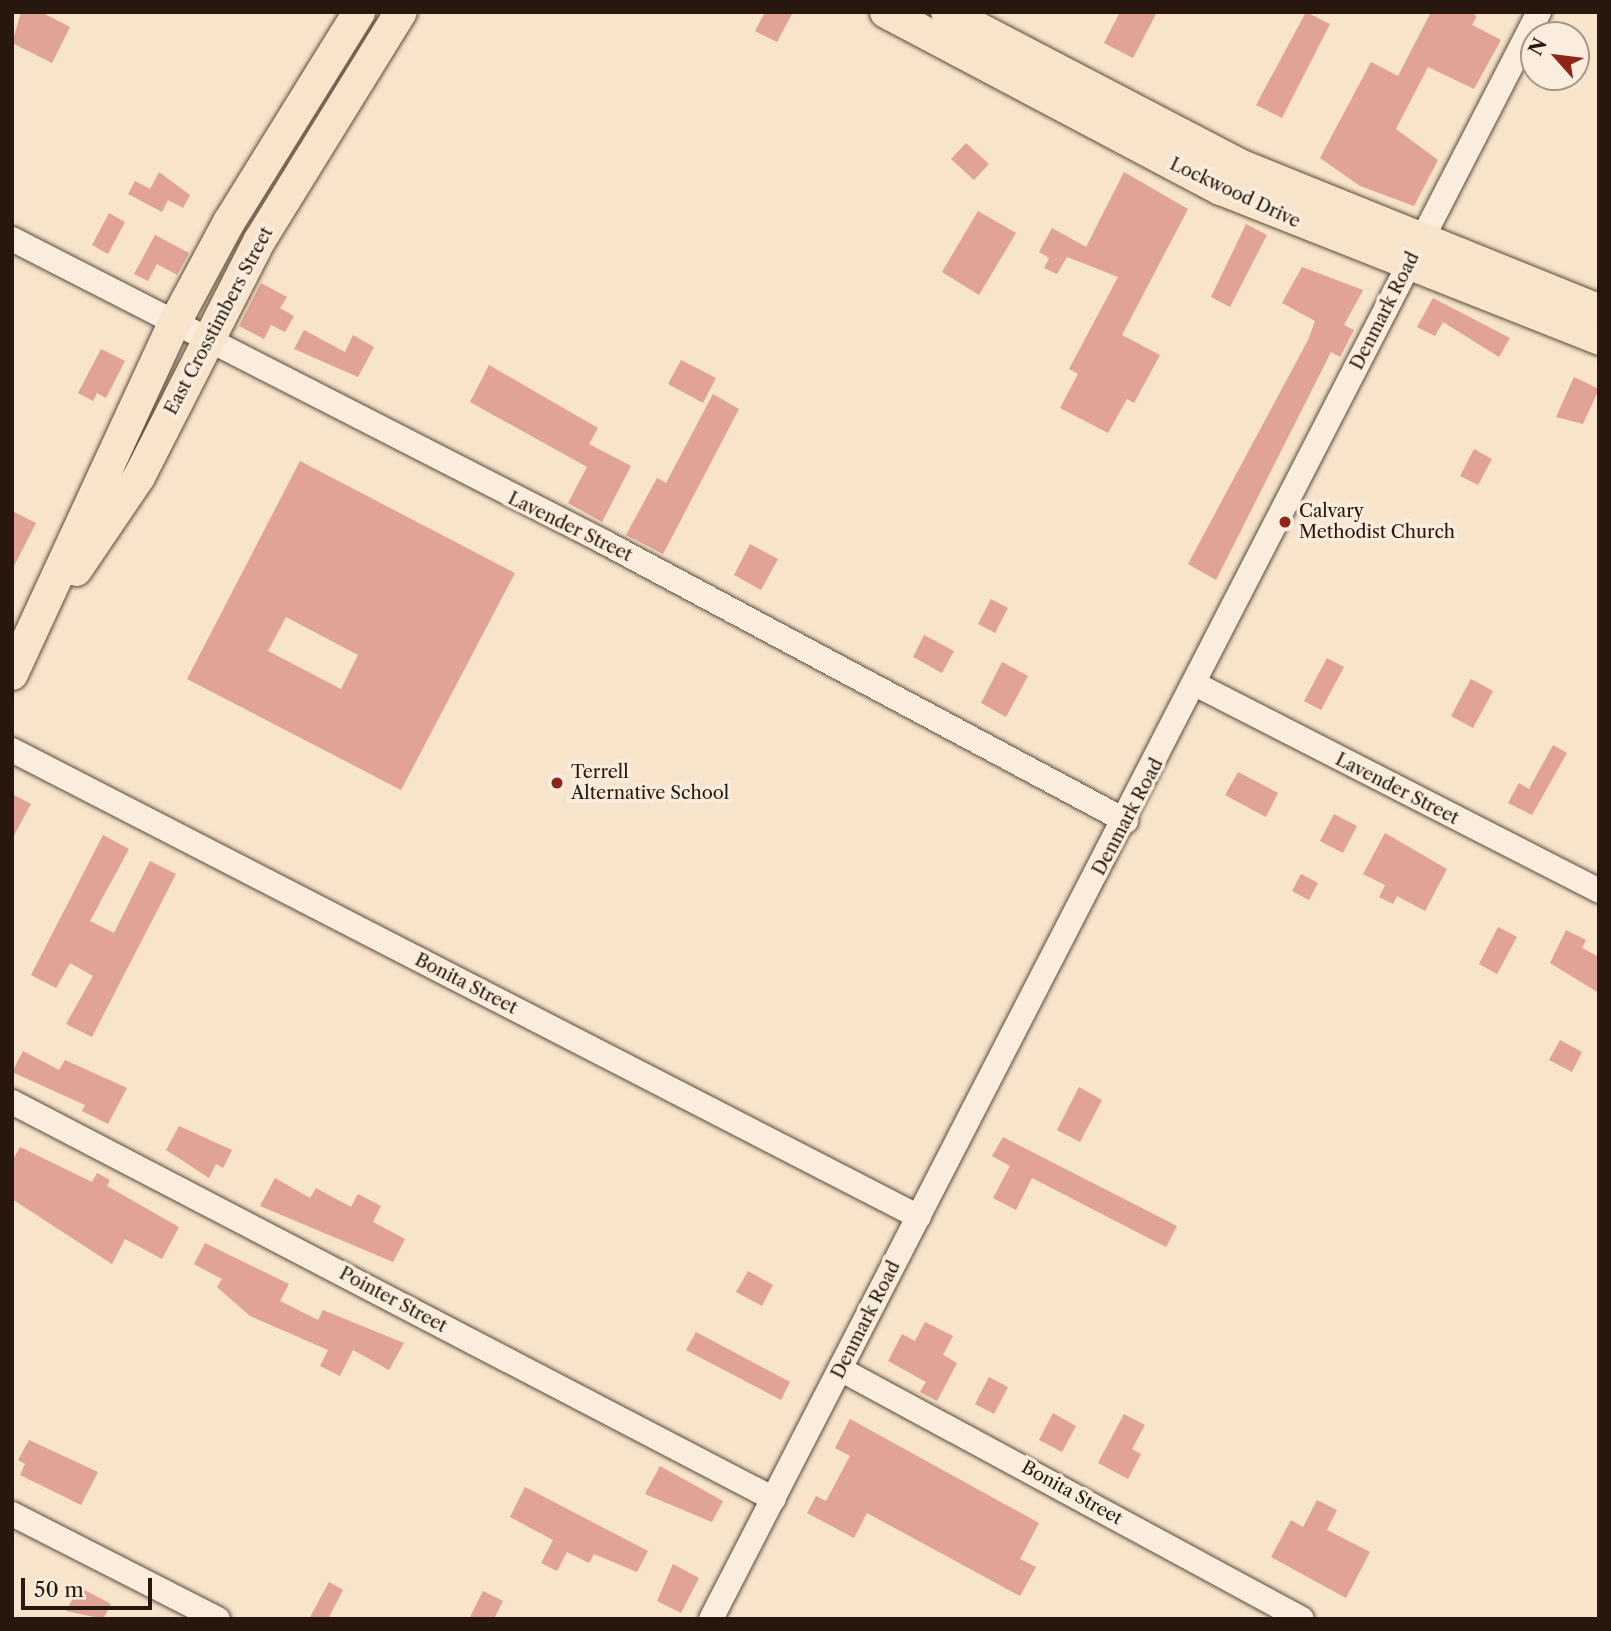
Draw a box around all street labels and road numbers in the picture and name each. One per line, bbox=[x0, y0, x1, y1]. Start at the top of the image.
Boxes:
street label: Lockwood Drive bbox=[1166, 153, 1304, 233]
street label: East Crosstimbers Street bbox=[160, 223, 278, 419]
street label: Denmark Road bbox=[1346, 248, 1424, 374]
street label: Lavender Street bbox=[504, 488, 636, 566]
street label: Lavender Street bbox=[1332, 749, 1462, 829]
street label: Denmark Road bbox=[1088, 755, 1168, 879]
street label: Bonita Street bbox=[411, 949, 521, 1019]
street label: Denmark Road bbox=[827, 1257, 905, 1383]
street label: Pointer Street bbox=[335, 1263, 451, 1337]
street label: Bonita Street bbox=[1018, 1456, 1126, 1530]

